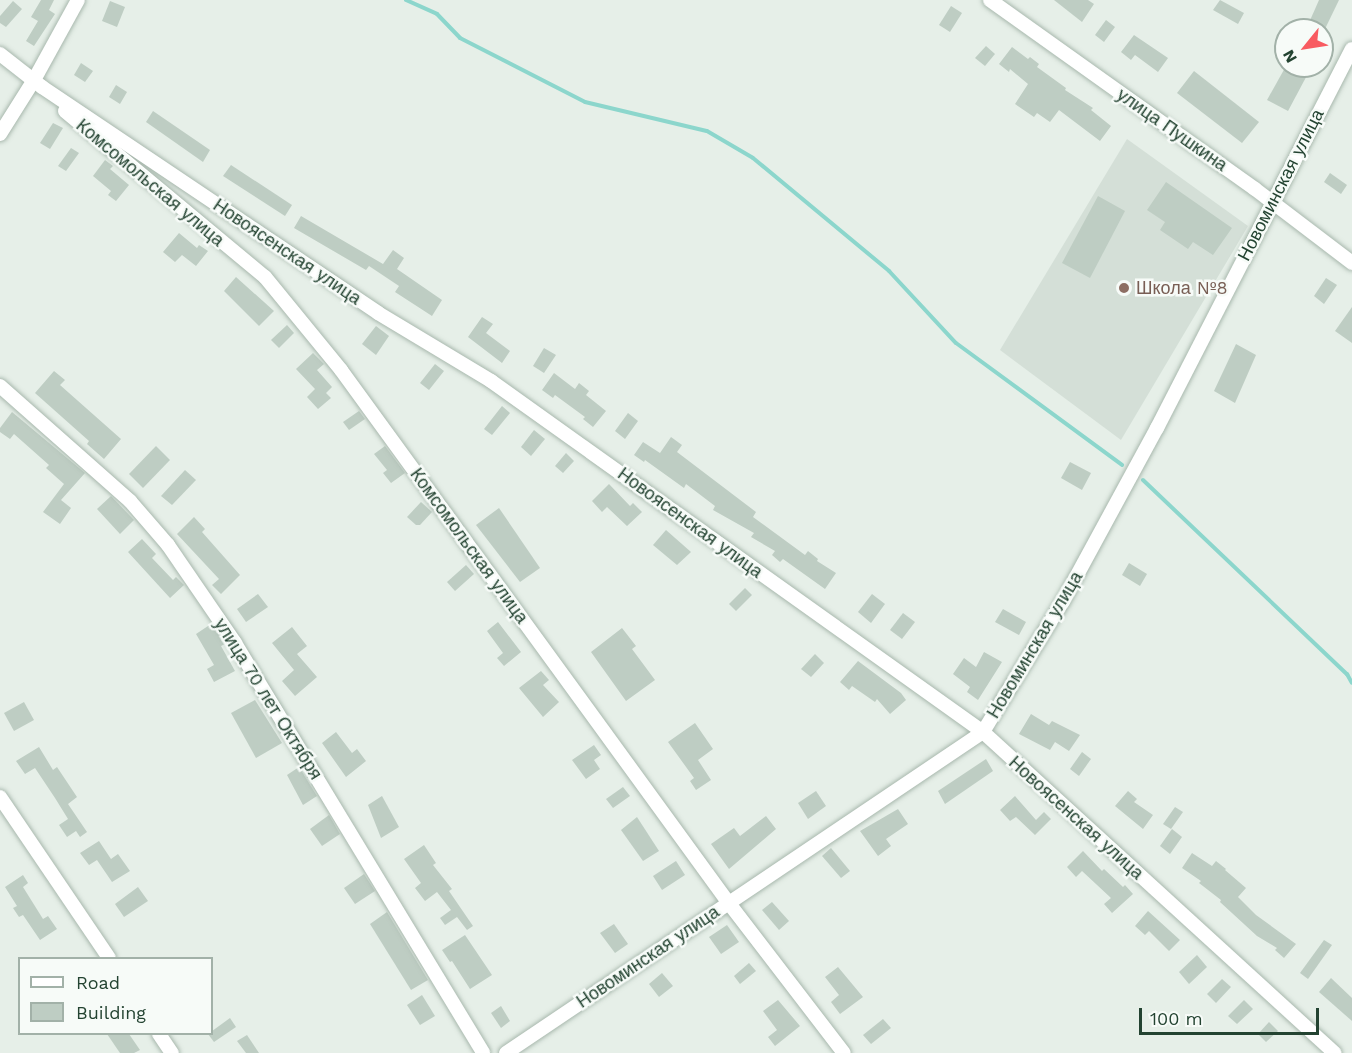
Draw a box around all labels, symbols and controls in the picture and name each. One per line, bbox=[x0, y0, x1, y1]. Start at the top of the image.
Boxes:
north arrow bbox=[1274, 18, 1334, 78]
text: N bbox=[1279, 46, 1301, 66]
street label: улица Пушкина bbox=[1113, 84, 1231, 176]
street label: Новоминская улица bbox=[1233, 106, 1329, 264]
street label: Комсомольская улица bbox=[72, 115, 228, 251]
street label: Новоясенская улица bbox=[209, 194, 365, 310]
place label: Школа №8 bbox=[1136, 277, 1228, 299]
marker: Школа №8 bbox=[1117, 281, 1131, 295]
street label: Новоясенская улица bbox=[613, 463, 767, 583]
street label: Комсомольская улица bbox=[405, 464, 533, 628]
street label: Новоминская улица bbox=[983, 568, 1087, 722]
street label: улица 70 лет Октября bbox=[209, 614, 327, 784]
street label: Новоясенская улица bbox=[1004, 752, 1148, 884]
street label: Новоминская улица bbox=[573, 901, 723, 1013]
legend bbox=[18, 957, 213, 1035]
text: Road bbox=[76, 972, 120, 993]
scale bar bbox=[1142, 996, 1322, 1034]
text: Building bbox=[76, 1002, 146, 1023]
text: 100 m bbox=[1150, 1008, 1203, 1029]

